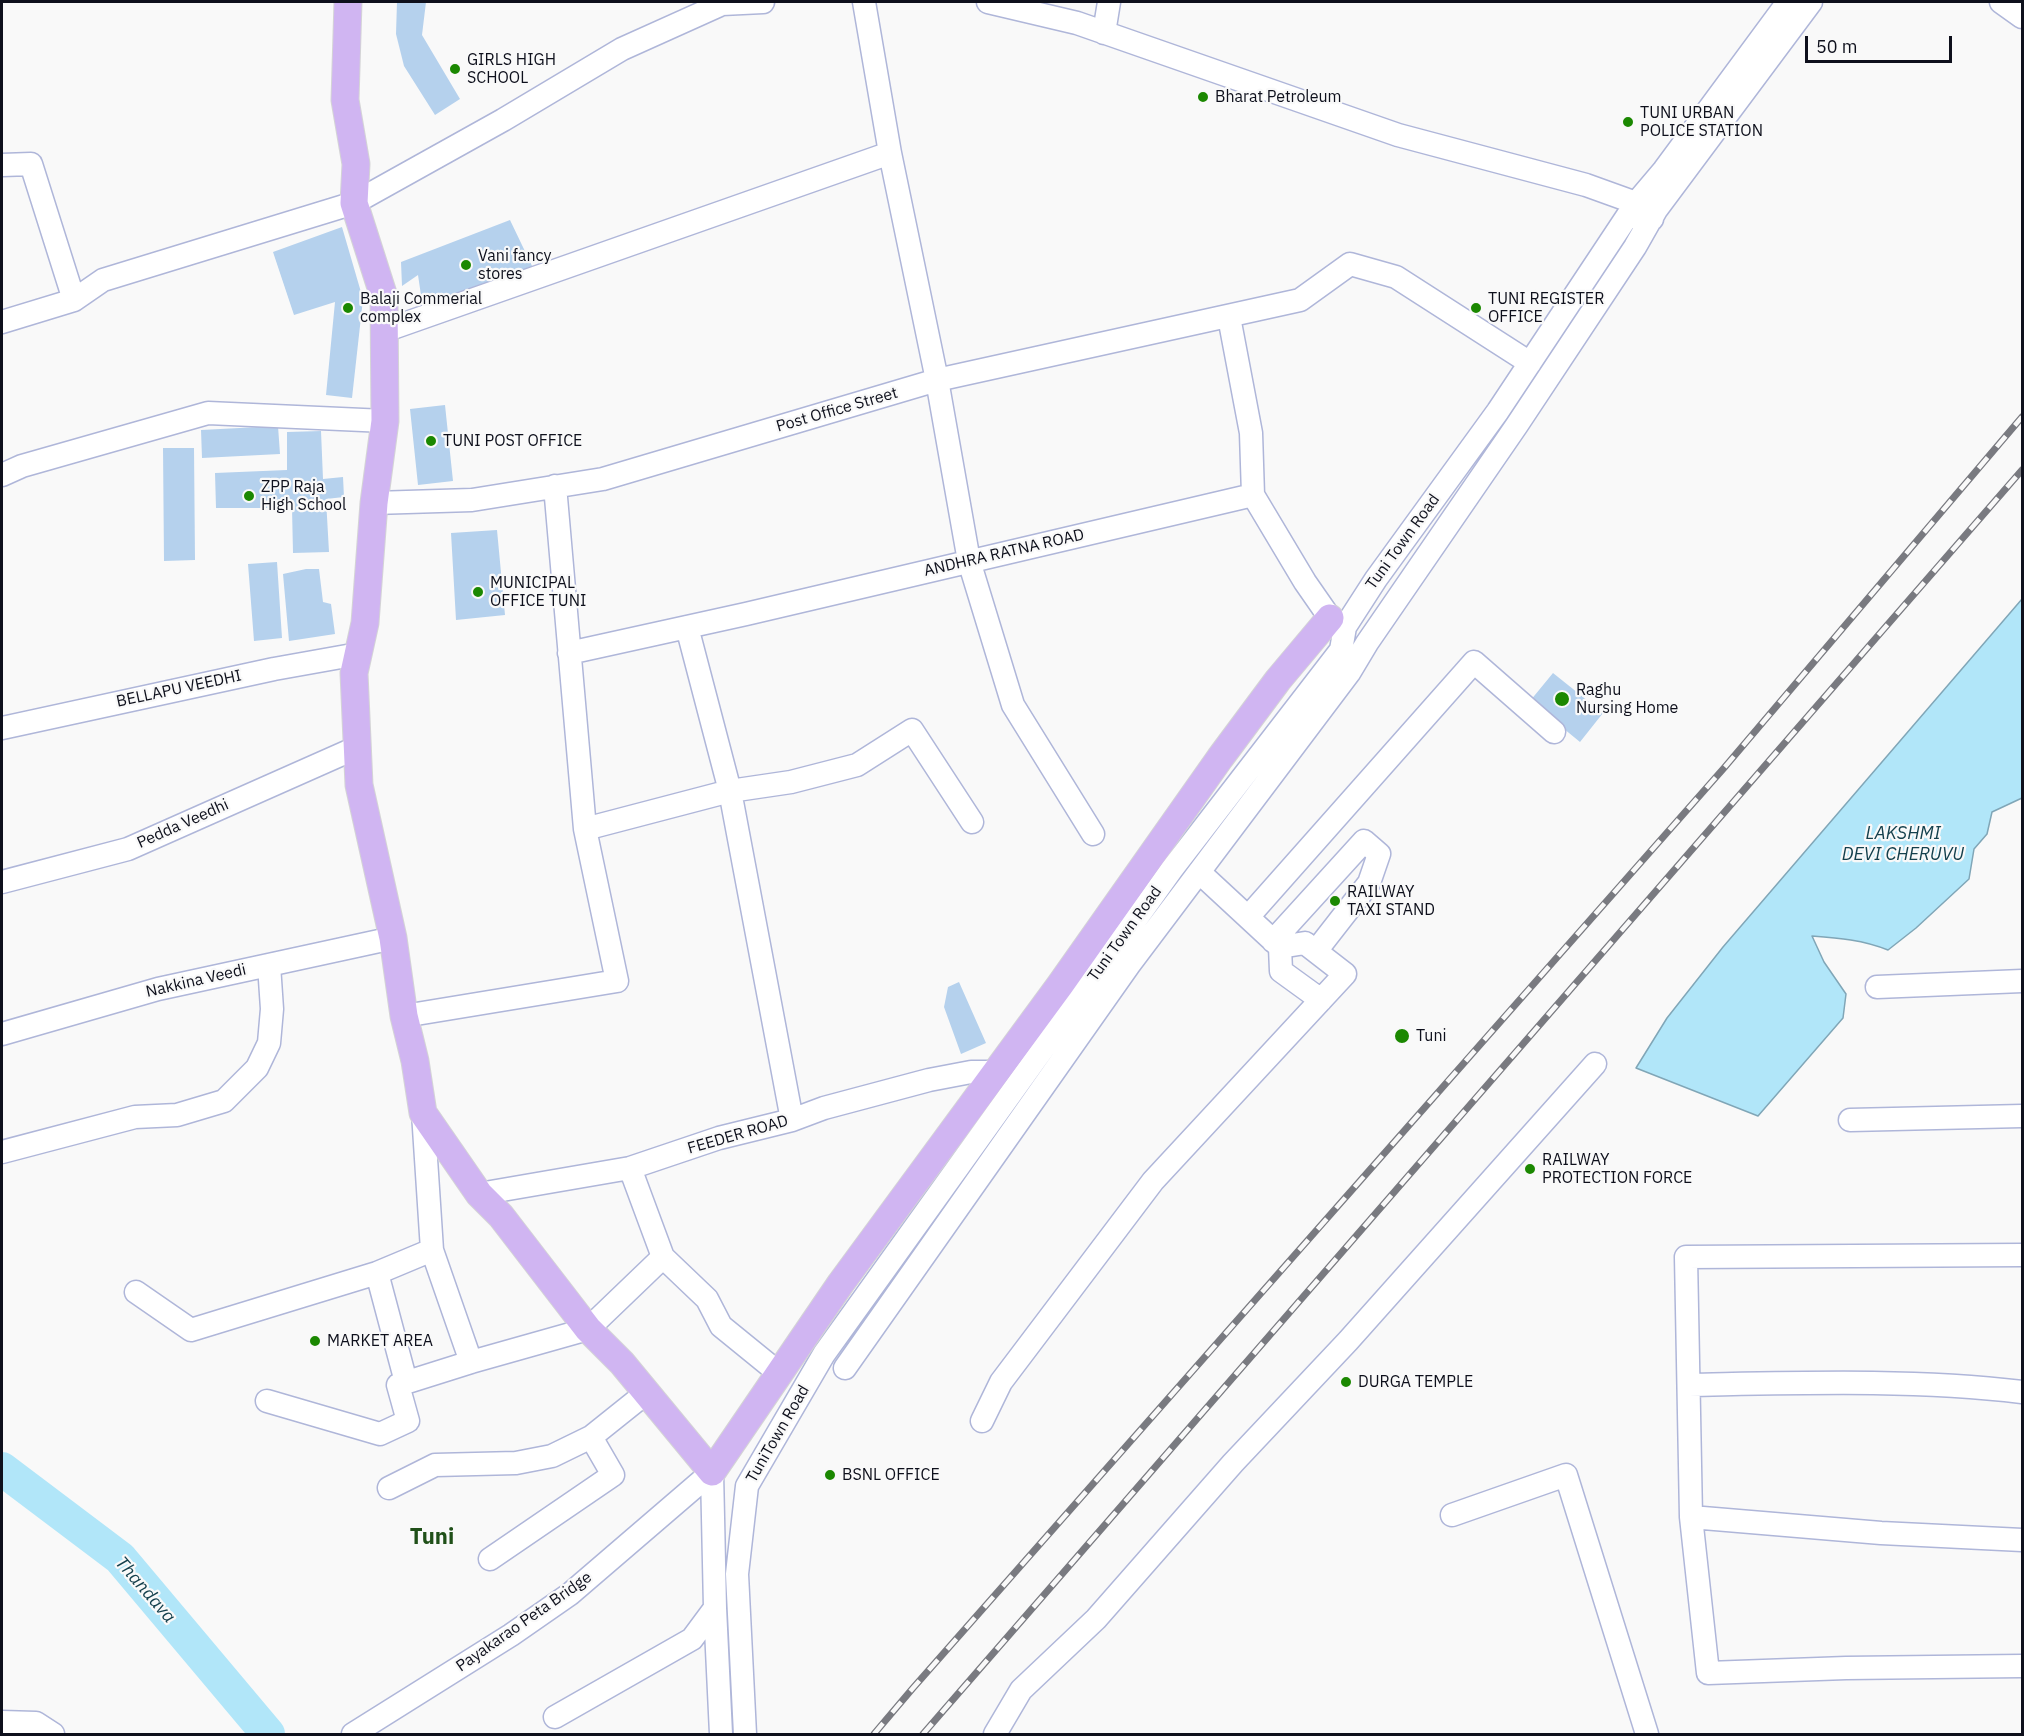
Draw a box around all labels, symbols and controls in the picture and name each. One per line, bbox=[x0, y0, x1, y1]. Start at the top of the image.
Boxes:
scale bar bbox=[1808, 24, 1955, 62]
text: 50 m bbox=[1816, 35, 1858, 58]
place label: GIRLS HIGH SCHOOL bbox=[467, 50, 556, 88]
marker: GIRLS HIGH SCHOOL bbox=[448, 62, 462, 76]
place label: Bharat Petroleum bbox=[1215, 87, 1342, 107]
marker: Bharat Petroleum bbox=[1196, 90, 1210, 104]
place label: TUNI URBAN POLICE STATION bbox=[1640, 103, 1763, 141]
marker: TUNI URBAN POLICE STATION bbox=[1621, 115, 1635, 129]
place label: Vani fancy stores bbox=[478, 246, 552, 284]
marker: Vani fancy stores bbox=[459, 258, 473, 272]
place label: Balaji Commerial complex bbox=[360, 289, 482, 327]
place label: TUNI REGISTER OFFICE bbox=[1488, 289, 1604, 327]
marker: Balaji Commerial complex bbox=[341, 301, 355, 315]
marker: TUNI REGISTER OFFICE bbox=[1469, 301, 1483, 315]
street label: Post Office Street bbox=[774, 383, 900, 437]
place label: TUNI POST OFFICE bbox=[443, 431, 582, 451]
marker: TUNI POST OFFICE bbox=[424, 434, 438, 448]
place label: ZPP Raja High School bbox=[261, 477, 346, 515]
marker: ZPP Raja High School bbox=[242, 489, 256, 503]
street label: Tuni Town Road bbox=[1362, 491, 1444, 593]
street label: ANDHRA RATNA ROAD bbox=[922, 525, 1086, 581]
place label: MUNICIPAL OFFICE TUNI bbox=[490, 573, 586, 611]
marker: MUNICIPAL OFFICE TUNI bbox=[471, 585, 485, 599]
street label: BELLAPU VEEDHI bbox=[115, 666, 243, 712]
place label: Raghu Nursing Home bbox=[1576, 680, 1678, 718]
marker: Raghu Nursing Home bbox=[1553, 690, 1571, 708]
street label: Pedda Veedhi bbox=[134, 795, 232, 853]
water label: LAKSHMI DEVI CHERUVU bbox=[1842, 823, 1964, 866]
place label: RAILWAY TAXI STAND bbox=[1347, 882, 1435, 920]
street label: Tuni Town Road bbox=[1084, 883, 1166, 985]
marker: RAILWAY TAXI STAND bbox=[1328, 894, 1342, 908]
street label: Nakkina Veedi bbox=[144, 960, 248, 1002]
place label: Tuni bbox=[1416, 1026, 1447, 1046]
marker: Tuni bbox=[1393, 1027, 1411, 1045]
street label: FEEDER ROAD bbox=[685, 1111, 791, 1159]
place label: RAILWAY PROTECTION FORCE bbox=[1542, 1150, 1692, 1188]
marker: RAILWAY PROTECTION FORCE bbox=[1523, 1162, 1537, 1176]
place label: MARKET AREA bbox=[327, 1331, 433, 1351]
marker: MARKET AREA bbox=[308, 1334, 322, 1348]
place label: DURGA TEMPLE bbox=[1358, 1372, 1473, 1392]
marker: DURGA TEMPLE bbox=[1339, 1375, 1353, 1389]
street label: TuniTown Road bbox=[742, 1382, 814, 1486]
place label: BSNL OFFICE bbox=[842, 1465, 940, 1485]
marker: BSNL OFFICE bbox=[823, 1468, 837, 1482]
district label: Tuni bbox=[410, 1525, 454, 1551]
water label: Thandava bbox=[110, 1552, 180, 1628]
street label: Payakarao Peta Bridge bbox=[453, 1568, 595, 1676]

